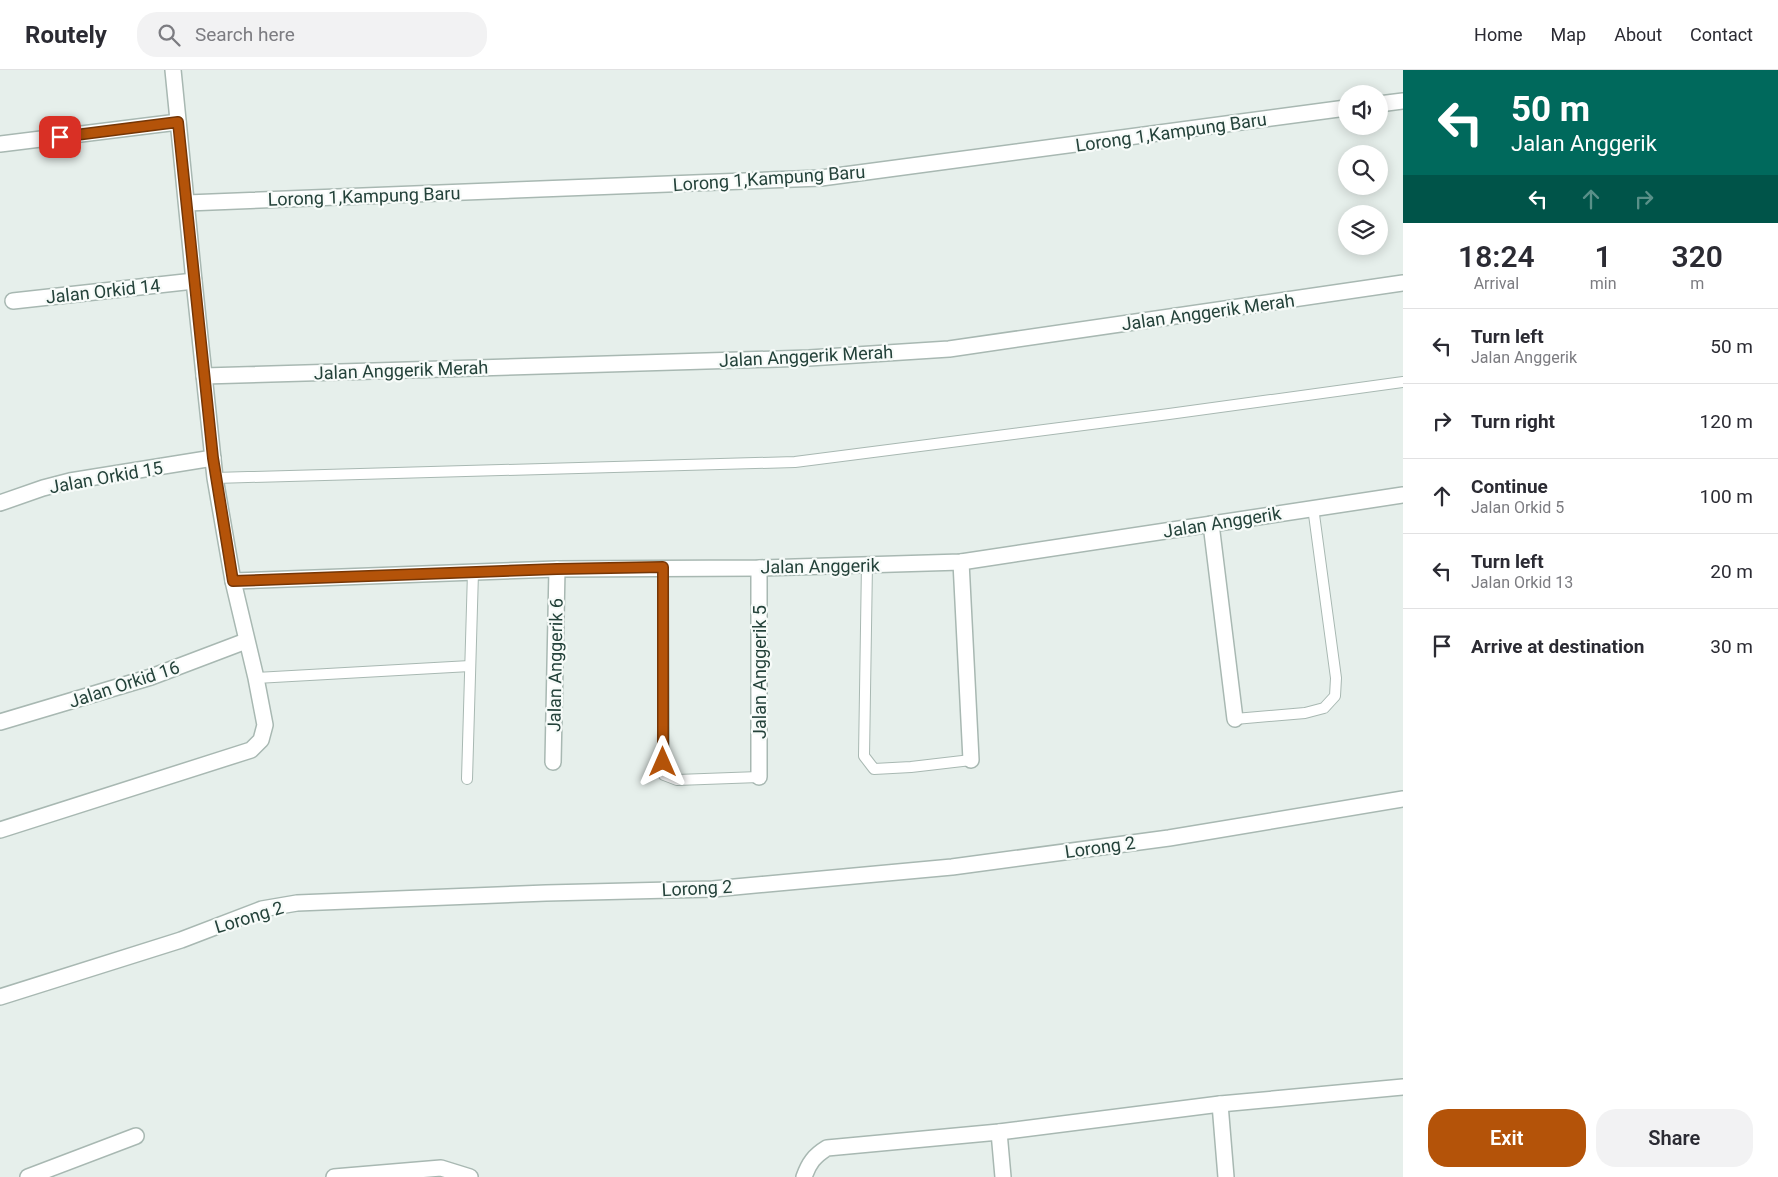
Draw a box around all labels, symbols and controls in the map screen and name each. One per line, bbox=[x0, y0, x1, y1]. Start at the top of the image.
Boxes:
search box bbox=[137, 12, 487, 57]
text: Routely bbox=[25, 21, 107, 49]
icon: search bbox=[155, 21, 183, 49]
text: Search here bbox=[195, 23, 295, 46]
text: Home bbox=[1474, 24, 1523, 45]
text: Map bbox=[1551, 24, 1586, 45]
text: About bbox=[1614, 24, 1662, 45]
text: Contact bbox=[1690, 24, 1753, 45]
map controls bbox=[1338, 85, 1388, 255]
button: sound bbox=[1338, 85, 1388, 135]
text: 50 m bbox=[1511, 89, 1590, 130]
icon: left bbox=[1428, 90, 1493, 155]
street label: Lorong 1,Kampung Baru bbox=[1074, 108, 1268, 156]
pin bbox=[39, 116, 81, 158]
icon: arrive bbox=[46, 123, 74, 151]
text: Jalan Anggerik bbox=[1511, 131, 1657, 156]
button: search bbox=[1338, 145, 1388, 195]
street label: Lorong 1,Kampung Baru bbox=[672, 161, 866, 195]
street label: Lorong 1,Kampung Baru bbox=[267, 182, 461, 210]
icon: left bbox=[1524, 185, 1552, 213]
icon: ahead bbox=[1577, 185, 1605, 213]
icon: right bbox=[1630, 185, 1658, 213]
button: layers bbox=[1338, 205, 1388, 255]
text: 18:24 bbox=[1458, 239, 1535, 274]
text: 1 bbox=[1595, 239, 1612, 274]
text: 320 bbox=[1672, 239, 1723, 274]
text: Arrival bbox=[1474, 274, 1519, 293]
text: min bbox=[1590, 274, 1617, 293]
text: m bbox=[1690, 274, 1704, 293]
street label: Jalan Orkid 14 bbox=[45, 275, 161, 307]
street label: Jalan Anggerik Merah bbox=[1120, 289, 1296, 335]
text: Turn left bbox=[1471, 325, 1544, 348]
icon: left bbox=[1428, 332, 1456, 360]
text: 50 m bbox=[1710, 335, 1753, 358]
street label: Jalan Anggerik Merah bbox=[718, 341, 894, 371]
text: Jalan Anggerik bbox=[1471, 348, 1577, 367]
street label: Jalan Anggerik Merah bbox=[313, 356, 489, 384]
icon: right bbox=[1428, 407, 1456, 435]
text: Turn right bbox=[1471, 410, 1555, 433]
text: 120 m bbox=[1700, 410, 1753, 433]
street label: Jalan Orkid 15 bbox=[47, 457, 165, 497]
text: Continue bbox=[1471, 475, 1548, 498]
icon: ahead bbox=[1428, 482, 1456, 510]
text: 100 m bbox=[1700, 485, 1753, 508]
text: Jalan Orkid 5 bbox=[1471, 498, 1564, 517]
street label: Jalan Anggerik bbox=[1161, 502, 1283, 542]
text: Turn left bbox=[1471, 550, 1544, 573]
street label: Jalan Anggerik bbox=[760, 554, 881, 578]
icon: left bbox=[1428, 557, 1456, 585]
text: 20 m bbox=[1710, 560, 1753, 583]
text: Jalan Orkid 13 bbox=[1471, 573, 1573, 592]
street label: Jalan Anggerik 6 bbox=[543, 598, 567, 732]
street label: Jalan Anggerik 5 bbox=[749, 605, 770, 739]
icon: arrive bbox=[1428, 632, 1456, 660]
text: Arrive at destination bbox=[1471, 635, 1644, 658]
text: 30 m bbox=[1710, 635, 1753, 658]
street label: Jalan Orkid 16 bbox=[66, 656, 182, 712]
position arrow bbox=[636, 735, 688, 787]
street label: Lorong 2 bbox=[1063, 832, 1137, 862]
street label: Lorong 2 bbox=[661, 876, 733, 900]
street label: Lorong 2 bbox=[212, 897, 286, 937]
button: Exit bbox=[1428, 1109, 1586, 1167]
button: Share bbox=[1596, 1109, 1753, 1167]

